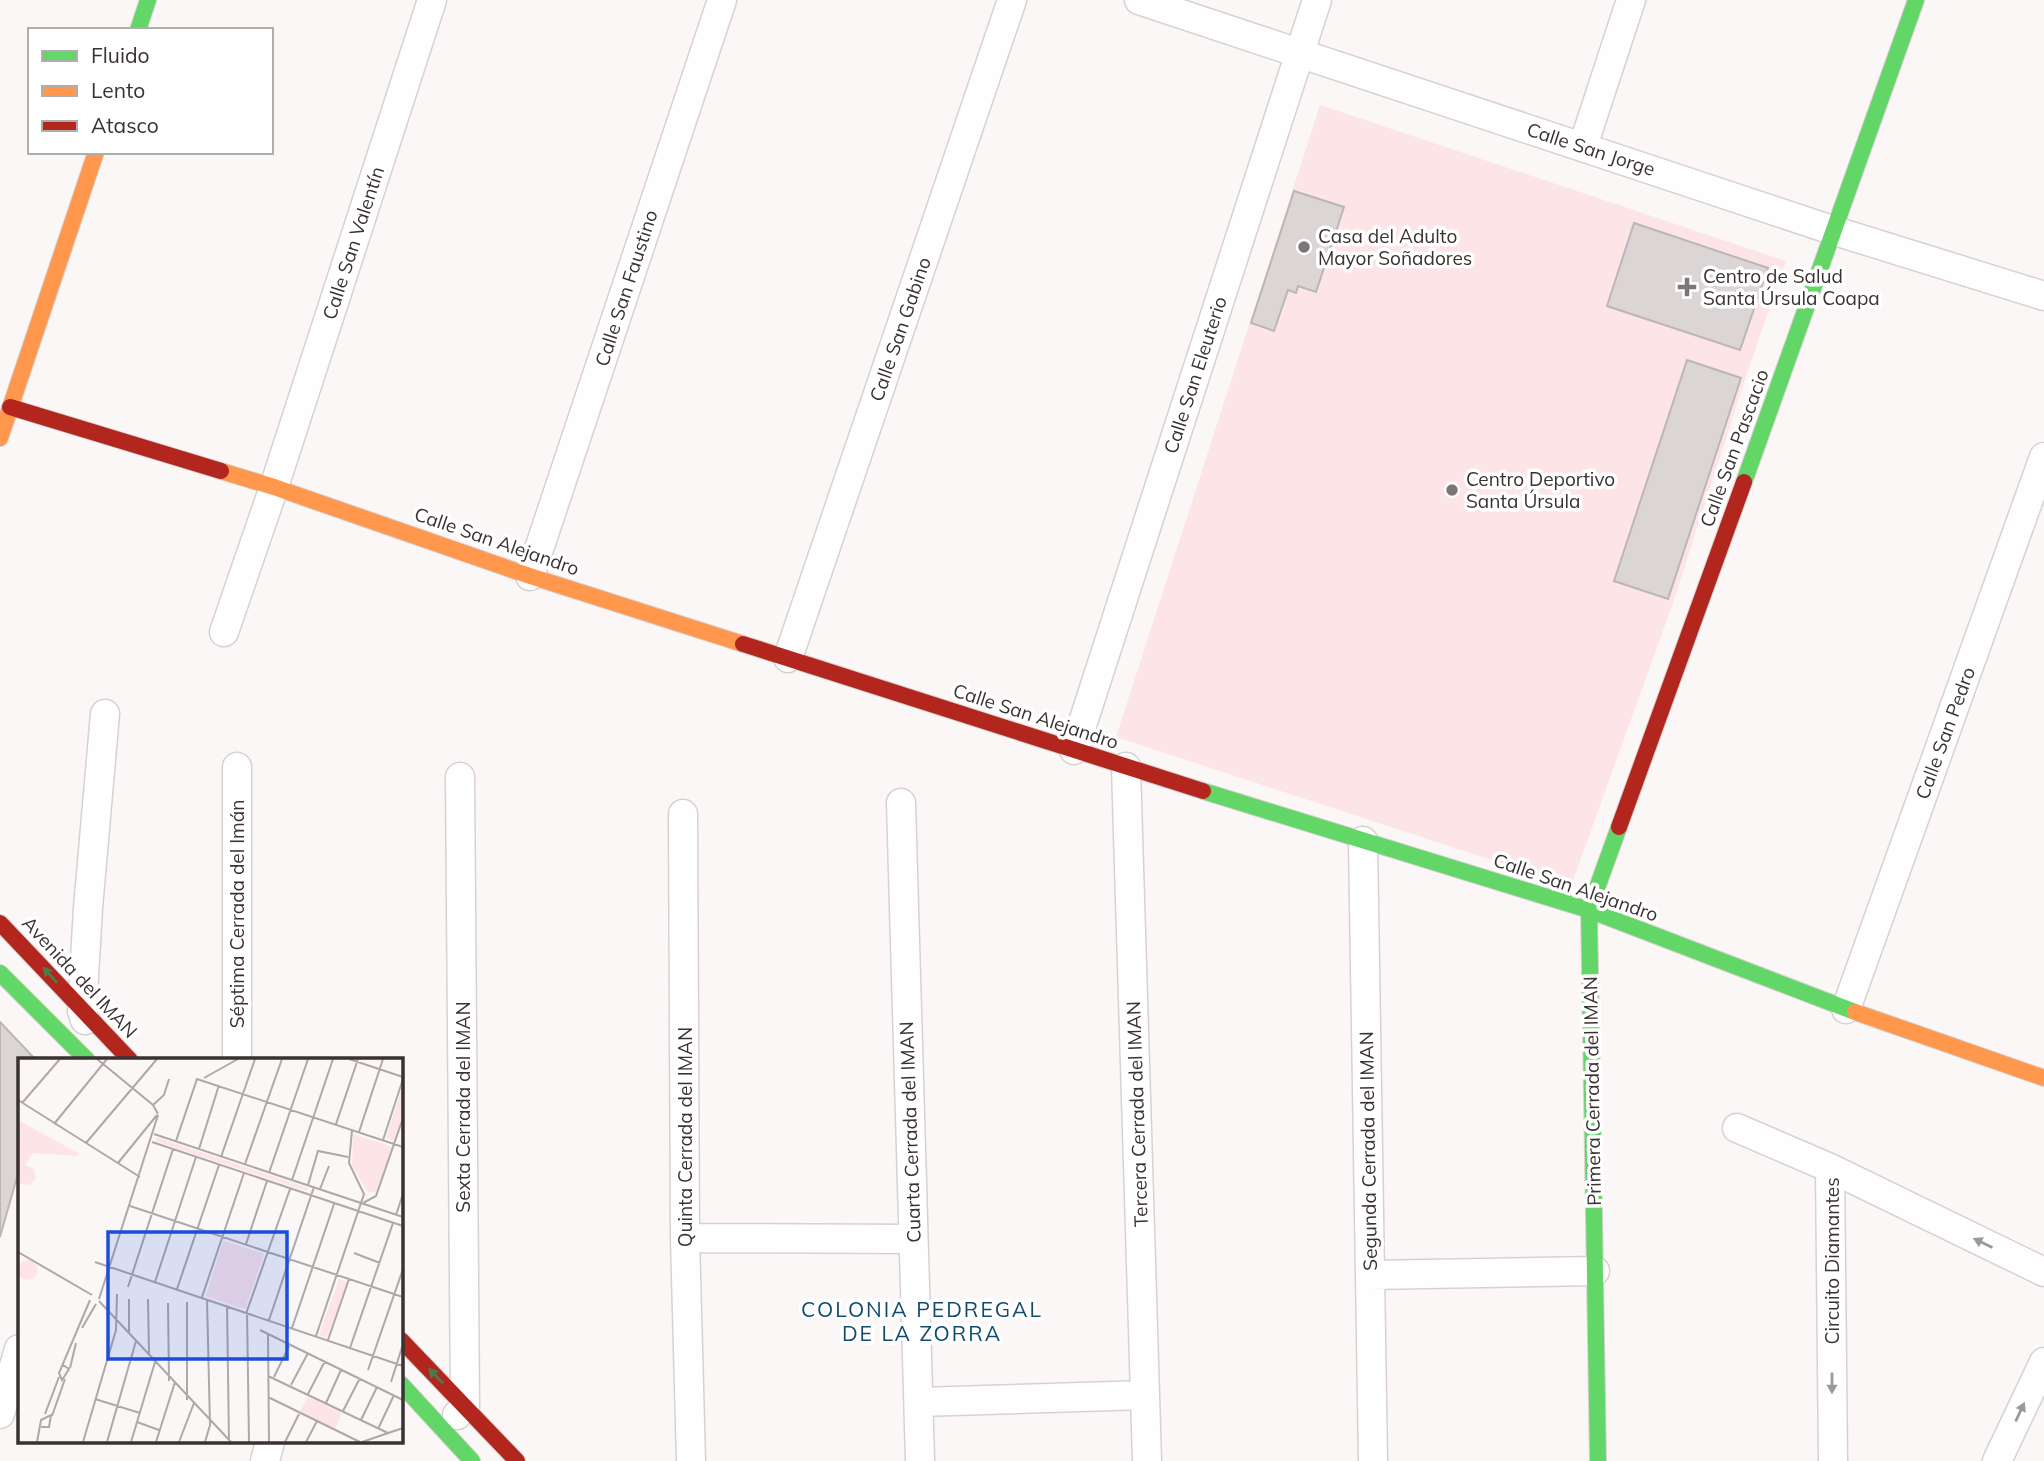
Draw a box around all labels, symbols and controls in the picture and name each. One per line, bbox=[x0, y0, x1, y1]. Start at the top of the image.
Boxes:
legend bbox=[28, 28, 273, 154]
text: Fluido bbox=[91, 42, 150, 68]
text: Lento bbox=[91, 77, 145, 103]
text: Atasco bbox=[91, 112, 159, 138]
street label: Calle San Jorge bbox=[1524, 117, 1658, 181]
street label: Calle San Valentín bbox=[317, 163, 389, 323]
street label: Calle San Faustino bbox=[589, 207, 663, 369]
place label: Casa del Adulto Mayor Soñadores bbox=[1318, 224, 1472, 270]
marker: Casa del Adulto Mayor Soñadores bbox=[1296, 239, 1312, 255]
street label: Calle San Gabino bbox=[864, 254, 936, 404]
place label: Centro de Salud Santa Úrsula Coapa bbox=[1703, 264, 1880, 310]
marker: Centro de Salud Santa Úrsula Coapa bbox=[1677, 277, 1697, 297]
street label: Calle San Eleuterio bbox=[1158, 293, 1232, 457]
street label: Calle San Pascacio bbox=[1694, 366, 1774, 530]
place label: Centro Deportivo Santa Úrsula bbox=[1466, 467, 1615, 513]
marker: Centro Deportivo Santa Úrsula bbox=[1444, 482, 1460, 498]
street label: Calle San Alejandro bbox=[411, 502, 583, 580]
street label: Calle San Pedro bbox=[1910, 664, 1980, 802]
street label: Calle San Alejandro bbox=[950, 678, 1122, 754]
street label: Séptima Cerrada del Imán bbox=[225, 800, 249, 1028]
street label: Calle San Alejandro bbox=[1490, 848, 1662, 926]
street label: Avenida del IMAN bbox=[17, 911, 143, 1043]
one-way arrow bbox=[42, 966, 58, 984]
street label: Primera Cerrada del IMAN bbox=[1578, 976, 1606, 1206]
street label: Sexta Cerrada del IMAN bbox=[451, 1001, 475, 1213]
street label: Tercera Cerrada del IMAN bbox=[1121, 1001, 1153, 1227]
street label: Cuarta Cerrada del IMAN bbox=[894, 1021, 926, 1243]
street label: Quinta Cerrada del IMAN bbox=[673, 1027, 697, 1247]
street label: Segunda Cerrada del IMAN bbox=[1354, 1031, 1382, 1271]
inset map bbox=[18, 1058, 402, 1444]
street label: Circuito Diamantes bbox=[1820, 1177, 1844, 1345]
one-way arrow bbox=[1973, 1237, 1993, 1248]
district label: COLONIA PEDREGAL DE LA ZORRA bbox=[801, 1296, 1043, 1346]
one-way arrow bbox=[428, 1368, 444, 1385]
one-way arrow bbox=[1826, 1373, 1838, 1395]
one-way arrow bbox=[2015, 1401, 2026, 1422]

